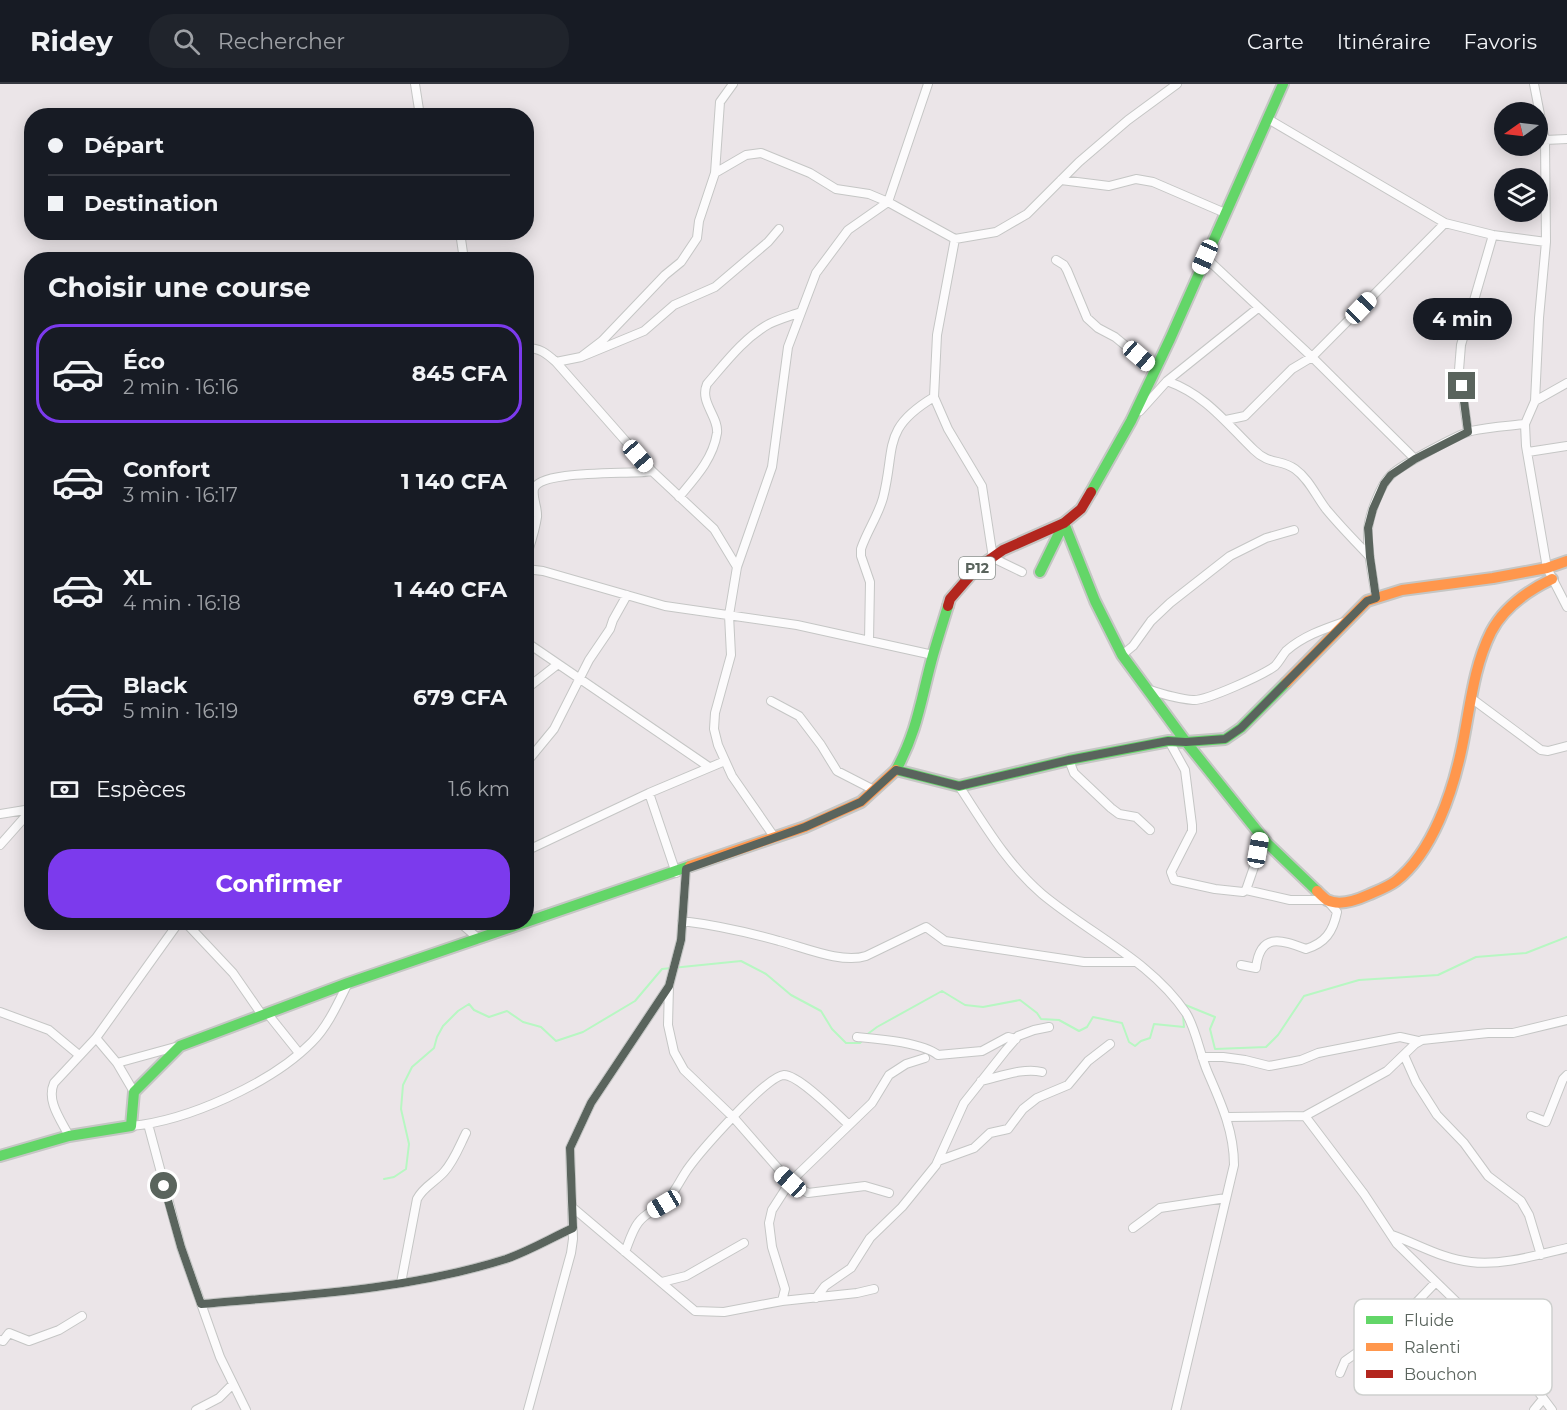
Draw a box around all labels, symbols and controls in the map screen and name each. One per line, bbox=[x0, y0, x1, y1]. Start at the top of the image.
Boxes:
search box bbox=[149, 14, 569, 68]
text: Ridey bbox=[30, 24, 113, 58]
icon: search bbox=[170, 25, 203, 58]
text: Rechercher bbox=[218, 28, 345, 55]
text: Carte bbox=[1247, 29, 1304, 54]
text: Itinéraire bbox=[1337, 29, 1431, 54]
text: Favoris bbox=[1464, 29, 1537, 54]
north arrow bbox=[1494, 102, 1548, 156]
map controls bbox=[1494, 102, 1548, 222]
text: Départ bbox=[84, 132, 164, 159]
button: layers bbox=[1494, 168, 1548, 222]
text: Destination bbox=[84, 190, 219, 217]
car bbox=[1189, 237, 1221, 277]
text: Choisir une course bbox=[48, 271, 311, 304]
car bbox=[1342, 289, 1380, 327]
callout: 4 min bbox=[1412, 299, 1512, 341]
text: 4 min bbox=[1432, 307, 1493, 331]
car bbox=[1120, 337, 1158, 375]
icon: car bbox=[51, 347, 105, 401]
text: Éco bbox=[123, 348, 165, 375]
text: 845 CFA bbox=[412, 360, 507, 387]
route end bbox=[1448, 372, 1475, 399]
text: 2 min · 16:16 bbox=[123, 375, 238, 399]
car bbox=[619, 437, 657, 475]
icon: car bbox=[51, 455, 105, 509]
text: Confort bbox=[123, 456, 210, 483]
text: 1 140 CFA bbox=[401, 468, 507, 495]
text: 3 min · 16:17 bbox=[123, 483, 238, 507]
road number: P12 bbox=[959, 557, 995, 579]
icon: car bbox=[51, 563, 105, 617]
text: XL bbox=[123, 564, 152, 591]
text: 1 440 CFA bbox=[394, 576, 507, 603]
text: 4 min · 16:18 bbox=[123, 591, 241, 615]
icon: car bbox=[51, 671, 105, 725]
text: Black bbox=[123, 672, 187, 699]
text: 679 CFA bbox=[413, 684, 507, 711]
text: 5 min · 16:19 bbox=[123, 699, 238, 723]
icon: cash bbox=[48, 773, 81, 806]
text: Espèces bbox=[96, 776, 186, 803]
text: 1.6 km bbox=[448, 777, 510, 801]
car bbox=[1246, 831, 1270, 869]
button: Confirmer bbox=[48, 849, 510, 918]
car bbox=[771, 1163, 809, 1201]
route start bbox=[150, 1172, 177, 1199]
car bbox=[644, 1187, 684, 1221]
legend bbox=[1354, 1299, 1552, 1395]
text: Fluide bbox=[1404, 1311, 1454, 1330]
text: Ralenti bbox=[1404, 1338, 1461, 1357]
text: Bouchon bbox=[1404, 1365, 1477, 1384]

